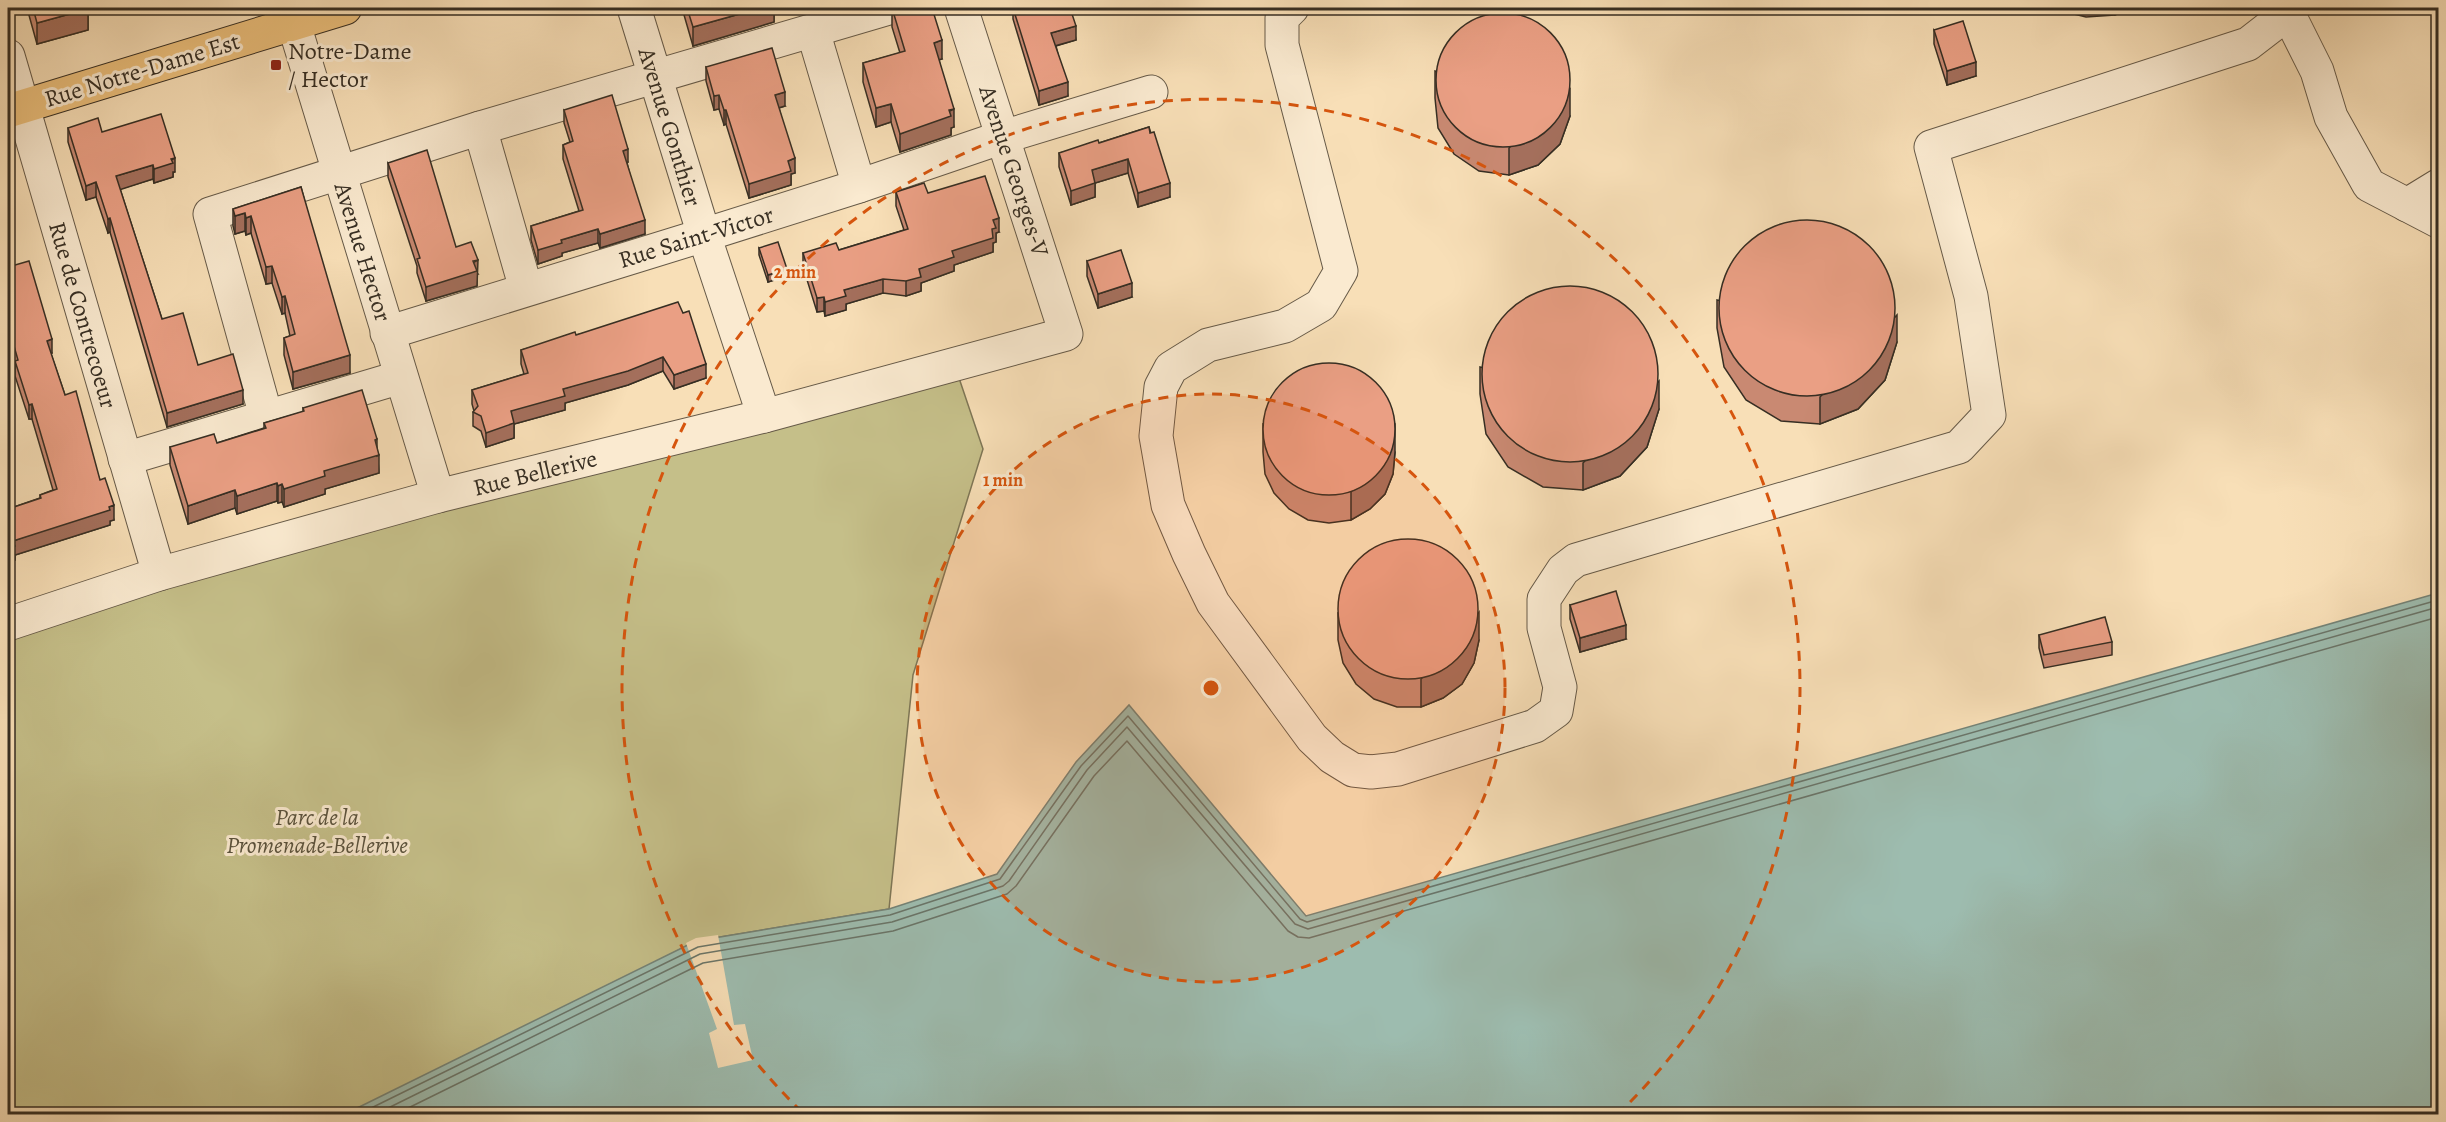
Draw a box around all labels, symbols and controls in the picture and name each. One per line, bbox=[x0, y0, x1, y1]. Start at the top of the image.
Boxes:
street label: Rue Notre-Dame Est bbox=[41, 25, 244, 115]
place label: Notre-Dame / Hector bbox=[288, 35, 412, 95]
street label: Avenue Gonthier bbox=[630, 43, 709, 210]
marker: Notre-Dame / Hector bbox=[269, 58, 283, 72]
street label: Avenue Georges-V bbox=[971, 80, 1057, 261]
street label: Avenue Hector bbox=[326, 178, 399, 325]
street label: Rue Saint-Victor bbox=[615, 198, 777, 276]
street label: Rue de Contrecoeur bbox=[41, 218, 125, 412]
text: 2 min bbox=[774, 260, 816, 284]
street label: Rue Bellerive bbox=[470, 442, 600, 504]
text: 1 min bbox=[983, 468, 1023, 492]
centre of rings bbox=[1201, 678, 1221, 698]
park label: Parc de la Promenade-Bellerive bbox=[226, 801, 408, 861]

